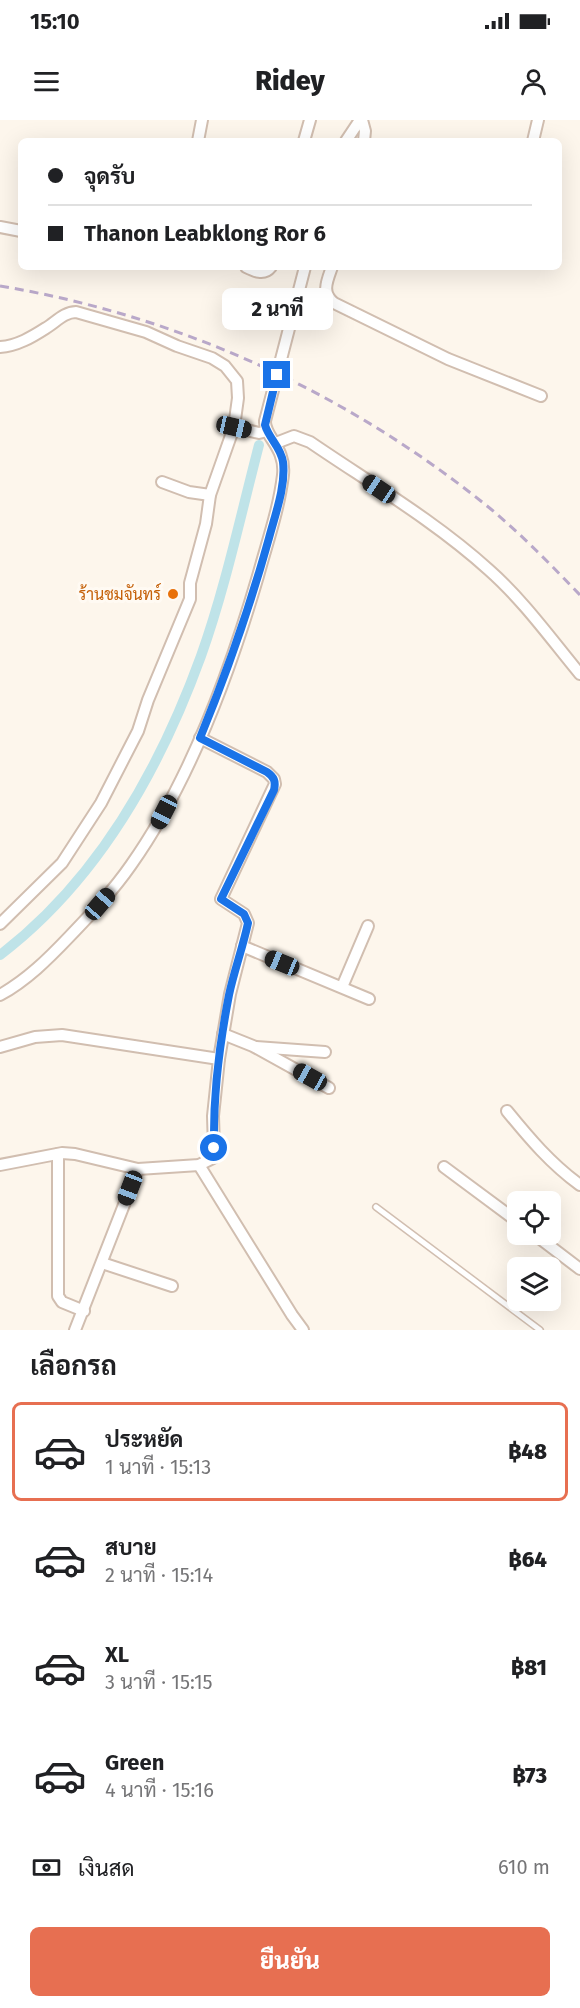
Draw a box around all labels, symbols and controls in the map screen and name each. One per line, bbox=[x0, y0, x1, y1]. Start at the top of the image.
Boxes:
text: 15:10 bbox=[30, 8, 80, 35]
icon: menu bbox=[30, 65, 63, 98]
text: Ridey bbox=[255, 65, 325, 97]
icon: person bbox=[517, 65, 550, 98]
text: จุดรับ bbox=[84, 163, 135, 190]
text: Thanon Leabklong Ror 6 bbox=[84, 220, 326, 247]
callout: 2 นาที bbox=[222, 288, 332, 330]
text: 2 นาที bbox=[251, 297, 304, 321]
route end bbox=[263, 361, 290, 388]
car bbox=[214, 414, 254, 440]
car bbox=[359, 471, 399, 507]
place label: ร้านชมจันทร์ bbox=[78, 582, 161, 604]
marker: ร้านชมจันทร์ bbox=[166, 587, 180, 601]
car bbox=[148, 792, 180, 832]
car bbox=[81, 885, 119, 923]
car bbox=[262, 948, 302, 978]
car bbox=[290, 1060, 330, 1094]
route start bbox=[200, 1134, 227, 1161]
car bbox=[115, 1168, 145, 1208]
map controls bbox=[507, 1191, 561, 1311]
button: locate bbox=[507, 1191, 561, 1245]
button: layers bbox=[507, 1257, 561, 1311]
text: เลือกรถ bbox=[30, 1350, 117, 1382]
icon: car bbox=[33, 1425, 87, 1479]
text: ประหยัด bbox=[105, 1426, 183, 1453]
text: ฿48 bbox=[508, 1438, 547, 1465]
text: 1 นาที · 15:13 bbox=[105, 1455, 211, 1479]
icon: car bbox=[33, 1533, 87, 1587]
text: สบาย bbox=[105, 1534, 157, 1561]
text: ฿64 bbox=[508, 1546, 547, 1573]
text: 2 นาที · 15:14 bbox=[105, 1563, 213, 1587]
icon: car bbox=[33, 1641, 87, 1695]
text: XL bbox=[105, 1641, 129, 1668]
text: ฿81 bbox=[511, 1654, 547, 1681]
text: 3 นาที · 15:15 bbox=[105, 1670, 213, 1694]
icon: car bbox=[33, 1749, 87, 1803]
text: Green bbox=[105, 1749, 164, 1776]
text: ฿73 bbox=[513, 1762, 547, 1789]
text: 4 นาที · 15:16 bbox=[105, 1778, 214, 1802]
icon: cash bbox=[30, 1851, 63, 1884]
text: เงินสด bbox=[78, 1855, 135, 1882]
text: 610 m bbox=[498, 1855, 550, 1879]
button: ยืนยัน bbox=[30, 1927, 550, 1996]

